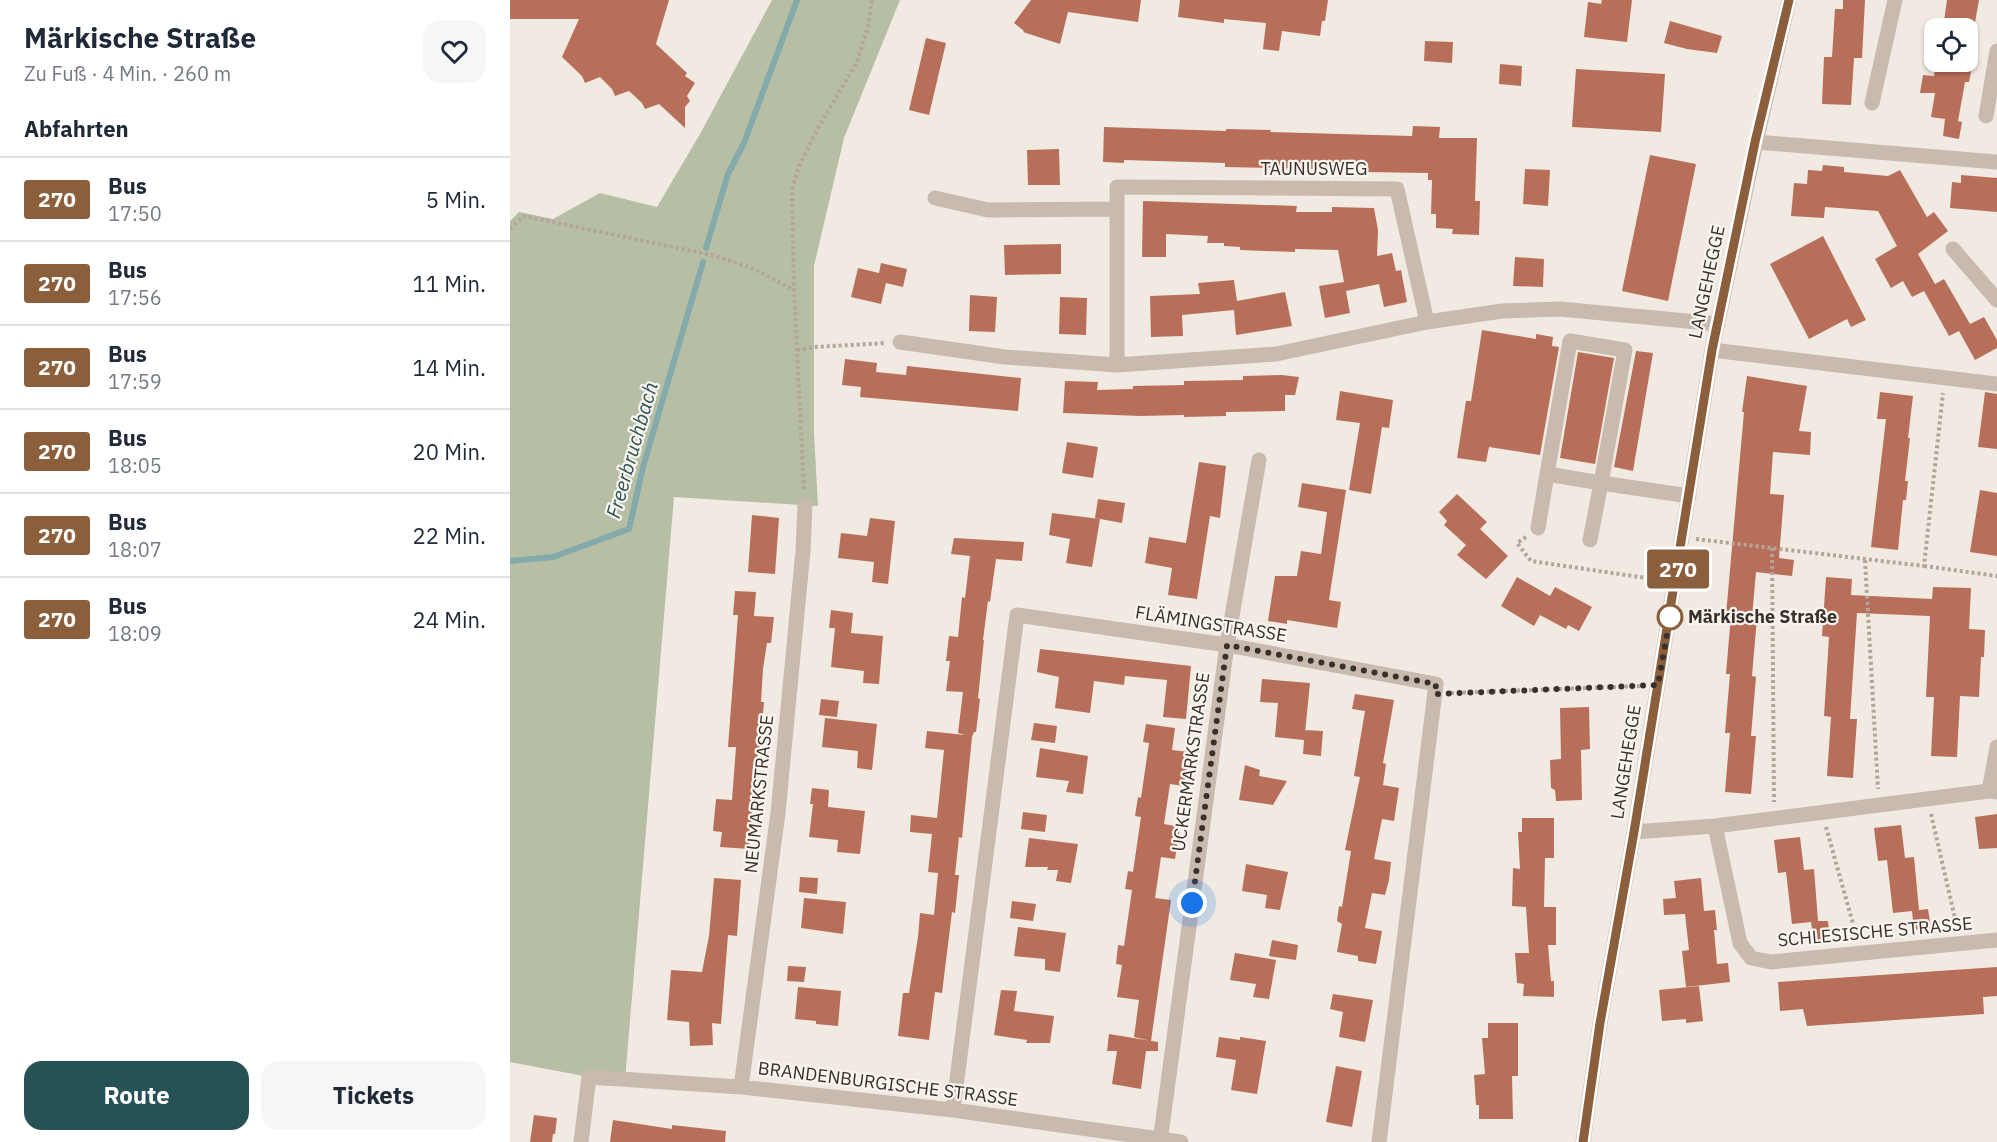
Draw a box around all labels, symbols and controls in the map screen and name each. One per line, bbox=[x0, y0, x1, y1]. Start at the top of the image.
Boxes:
map controls bbox=[1924, 18, 1978, 72]
button: locate bbox=[1924, 18, 1978, 72]
text: Märkische Straße bbox=[24, 19, 256, 56]
button: heart bbox=[423, 20, 486, 83]
text: Zu Fuß · 4 Min. · 260 m bbox=[24, 60, 231, 87]
text: Abfahrten bbox=[24, 114, 129, 143]
street label: TAUNUSWEG bbox=[1260, 157, 1368, 180]
text: Bus bbox=[108, 171, 147, 200]
text: 270 bbox=[38, 185, 76, 213]
text: 5 Min. bbox=[426, 185, 486, 214]
text: 17:50 bbox=[108, 200, 162, 227]
street label: LANGEHEGGE bbox=[1683, 223, 1730, 341]
text: Bus bbox=[108, 255, 147, 284]
text: 270 bbox=[38, 269, 76, 297]
text: 11 Min. bbox=[413, 269, 486, 298]
text: 17:56 bbox=[108, 284, 162, 311]
text: Bus bbox=[108, 339, 147, 368]
text: 270 bbox=[38, 353, 76, 381]
text: 14 Min. bbox=[413, 353, 486, 382]
text: 17:59 bbox=[108, 368, 162, 395]
water label: Freerbruchbach bbox=[599, 379, 664, 521]
text: Bus bbox=[108, 423, 147, 452]
text: 270 bbox=[38, 437, 76, 465]
text: 20 Min. bbox=[413, 437, 486, 466]
text: 18:05 bbox=[108, 452, 162, 479]
text: Bus bbox=[108, 507, 147, 536]
text: 270 bbox=[38, 521, 76, 549]
text: 22 Min. bbox=[413, 521, 486, 550]
text: 18:07 bbox=[108, 536, 162, 563]
line badge: 270 bbox=[1644, 550, 1712, 588]
text: 270 bbox=[1659, 555, 1697, 583]
text: Bus bbox=[108, 591, 147, 620]
street label: FLÄMINGSTRASSE bbox=[1134, 600, 1288, 647]
marker: Märkische Straße bbox=[1657, 604, 1683, 630]
text: 270 bbox=[38, 605, 76, 633]
text: 24 Min. bbox=[413, 605, 486, 634]
place label: Märkische Straße bbox=[1688, 605, 1837, 628]
text: 18:09 bbox=[108, 620, 162, 647]
street label: UCKERMARKSTRASSE bbox=[1167, 671, 1214, 853]
street label: LANGEHEGGE bbox=[1605, 703, 1646, 821]
street label: NEUMARKSTRASSE bbox=[739, 714, 778, 874]
your location bbox=[1177, 888, 1207, 918]
street label: SCHLESISCHE STRASSE bbox=[1777, 912, 1973, 951]
street label: BRANDENBURGISCHE STRASSE bbox=[757, 1056, 1019, 1111]
button: Route bbox=[24, 1061, 249, 1130]
button: Tickets bbox=[261, 1061, 486, 1130]

